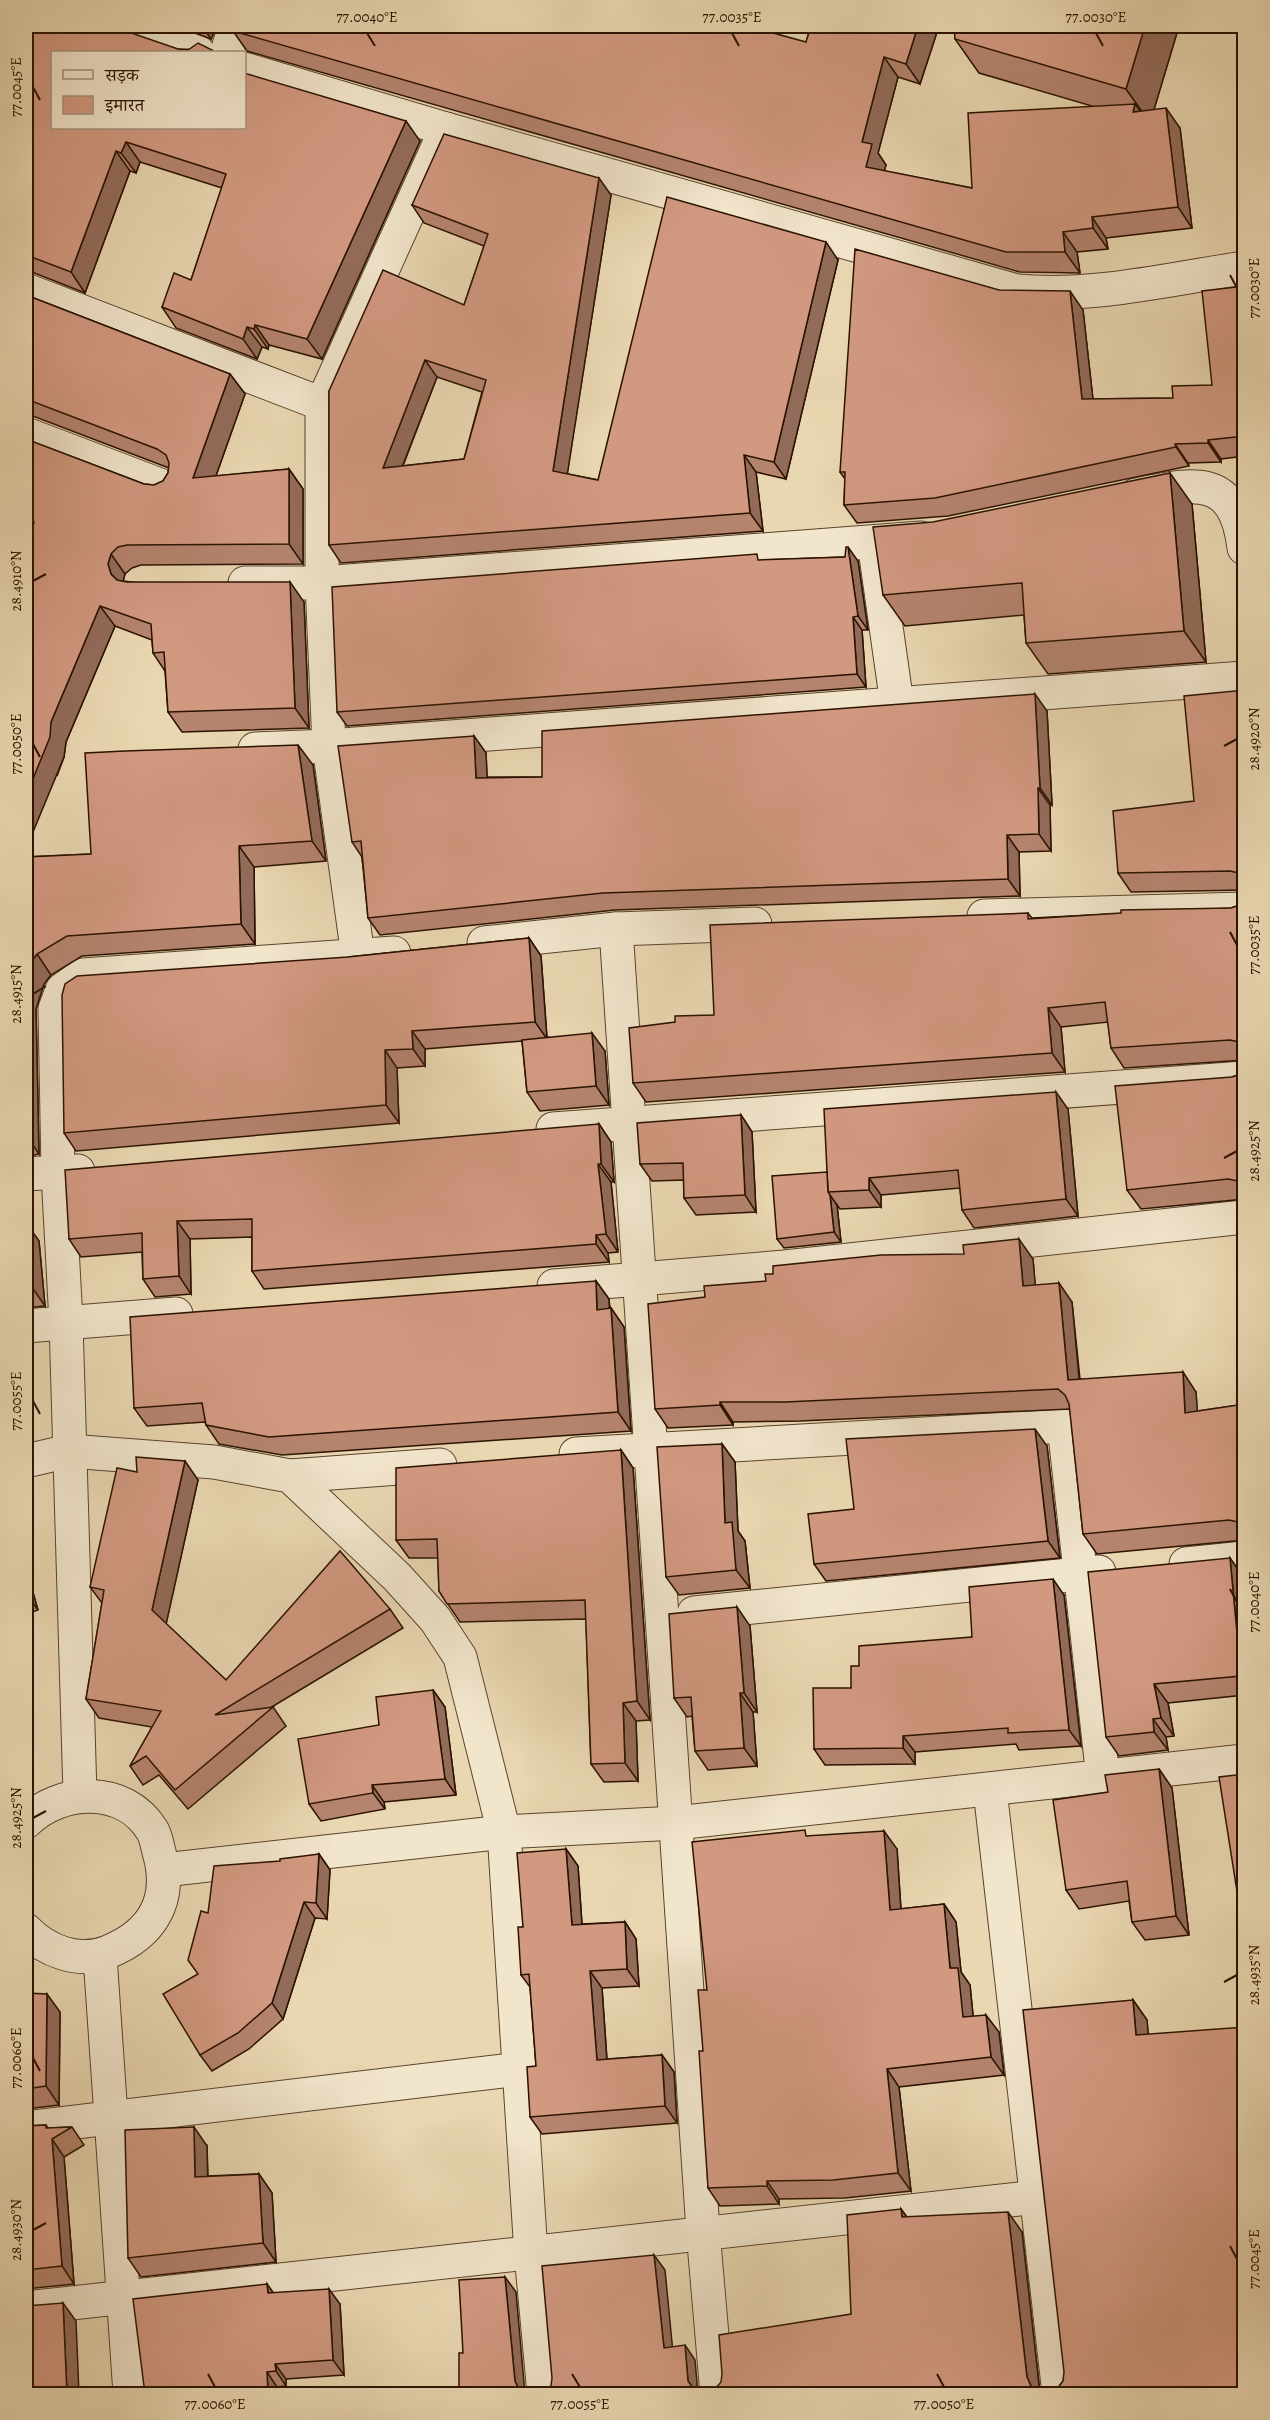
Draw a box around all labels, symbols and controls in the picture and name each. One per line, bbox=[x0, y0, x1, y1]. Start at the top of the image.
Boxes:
text: 77.0040°E bbox=[336, 7, 398, 27]
text: 77.0035°E bbox=[702, 7, 762, 27]
text: 77.0030°E bbox=[1066, 7, 1126, 27]
legend bbox=[51, 51, 246, 129]
text: 77.0045°E bbox=[6, 57, 26, 117]
text: सड़क bbox=[104, 63, 140, 87]
text: इमारत bbox=[104, 93, 145, 117]
text: 77.0030°E bbox=[1244, 258, 1264, 318]
text: 28.4910°N bbox=[6, 550, 26, 612]
text: 28.4920°N bbox=[1244, 707, 1264, 771]
text: 77.0050°E bbox=[6, 713, 26, 775]
text: 77.0035°E bbox=[1244, 915, 1264, 975]
text: 28.4915°N bbox=[6, 964, 26, 1024]
text: 28.4925°N bbox=[1244, 1120, 1264, 1182]
text: 77.0055°E bbox=[6, 1371, 26, 1431]
text: 77.0040°E bbox=[1244, 1571, 1264, 1633]
text: 28.4925°N bbox=[6, 1787, 26, 1849]
text: 28.4935°N bbox=[1244, 1944, 1264, 2005]
text: 77.0060°E bbox=[6, 2027, 26, 2089]
text: 28.4930°N bbox=[6, 2199, 26, 2261]
text: 77.0045°E bbox=[1244, 2229, 1264, 2289]
text: 77.0060°E bbox=[184, 2394, 246, 2414]
text: 77.0055°E bbox=[550, 2394, 610, 2414]
text: 77.0050°E bbox=[913, 2394, 975, 2414]

